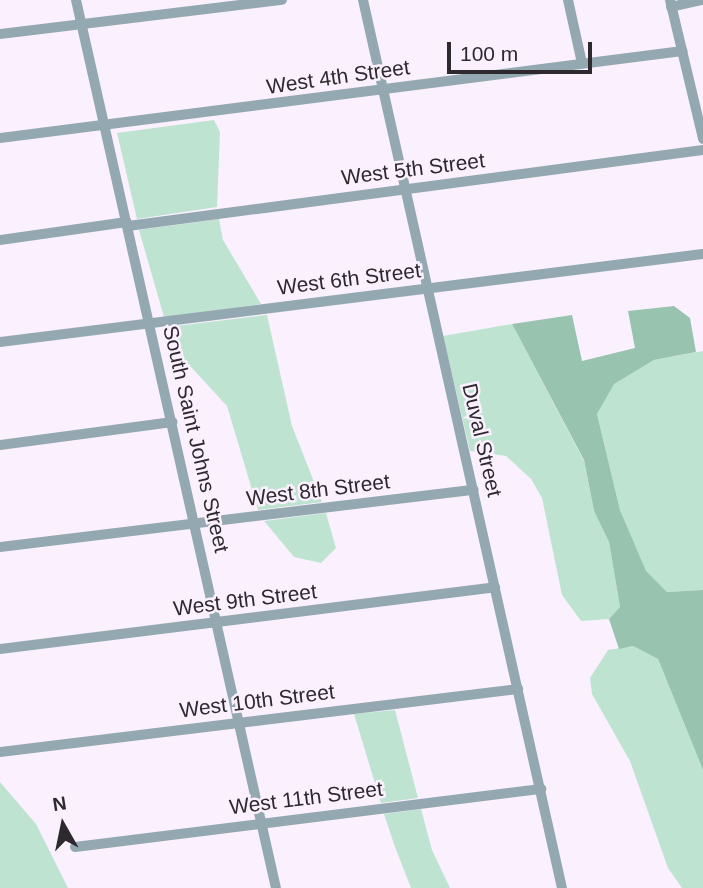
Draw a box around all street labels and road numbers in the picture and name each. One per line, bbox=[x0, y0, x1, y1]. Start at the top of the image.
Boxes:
street label: West 4th Street bbox=[265, 54, 411, 100]
street label: West 5th Street bbox=[340, 148, 486, 190]
street label: West 6th Street bbox=[276, 258, 422, 300]
street label: South Saint Johns Street bbox=[158, 323, 234, 555]
street label: Duval Street bbox=[457, 381, 507, 499]
street label: West 8th Street bbox=[245, 469, 391, 511]
street label: West 9th Street bbox=[172, 579, 318, 621]
street label: West 10th Street bbox=[178, 679, 336, 723]
street label: West 11th Street bbox=[228, 776, 384, 820]

